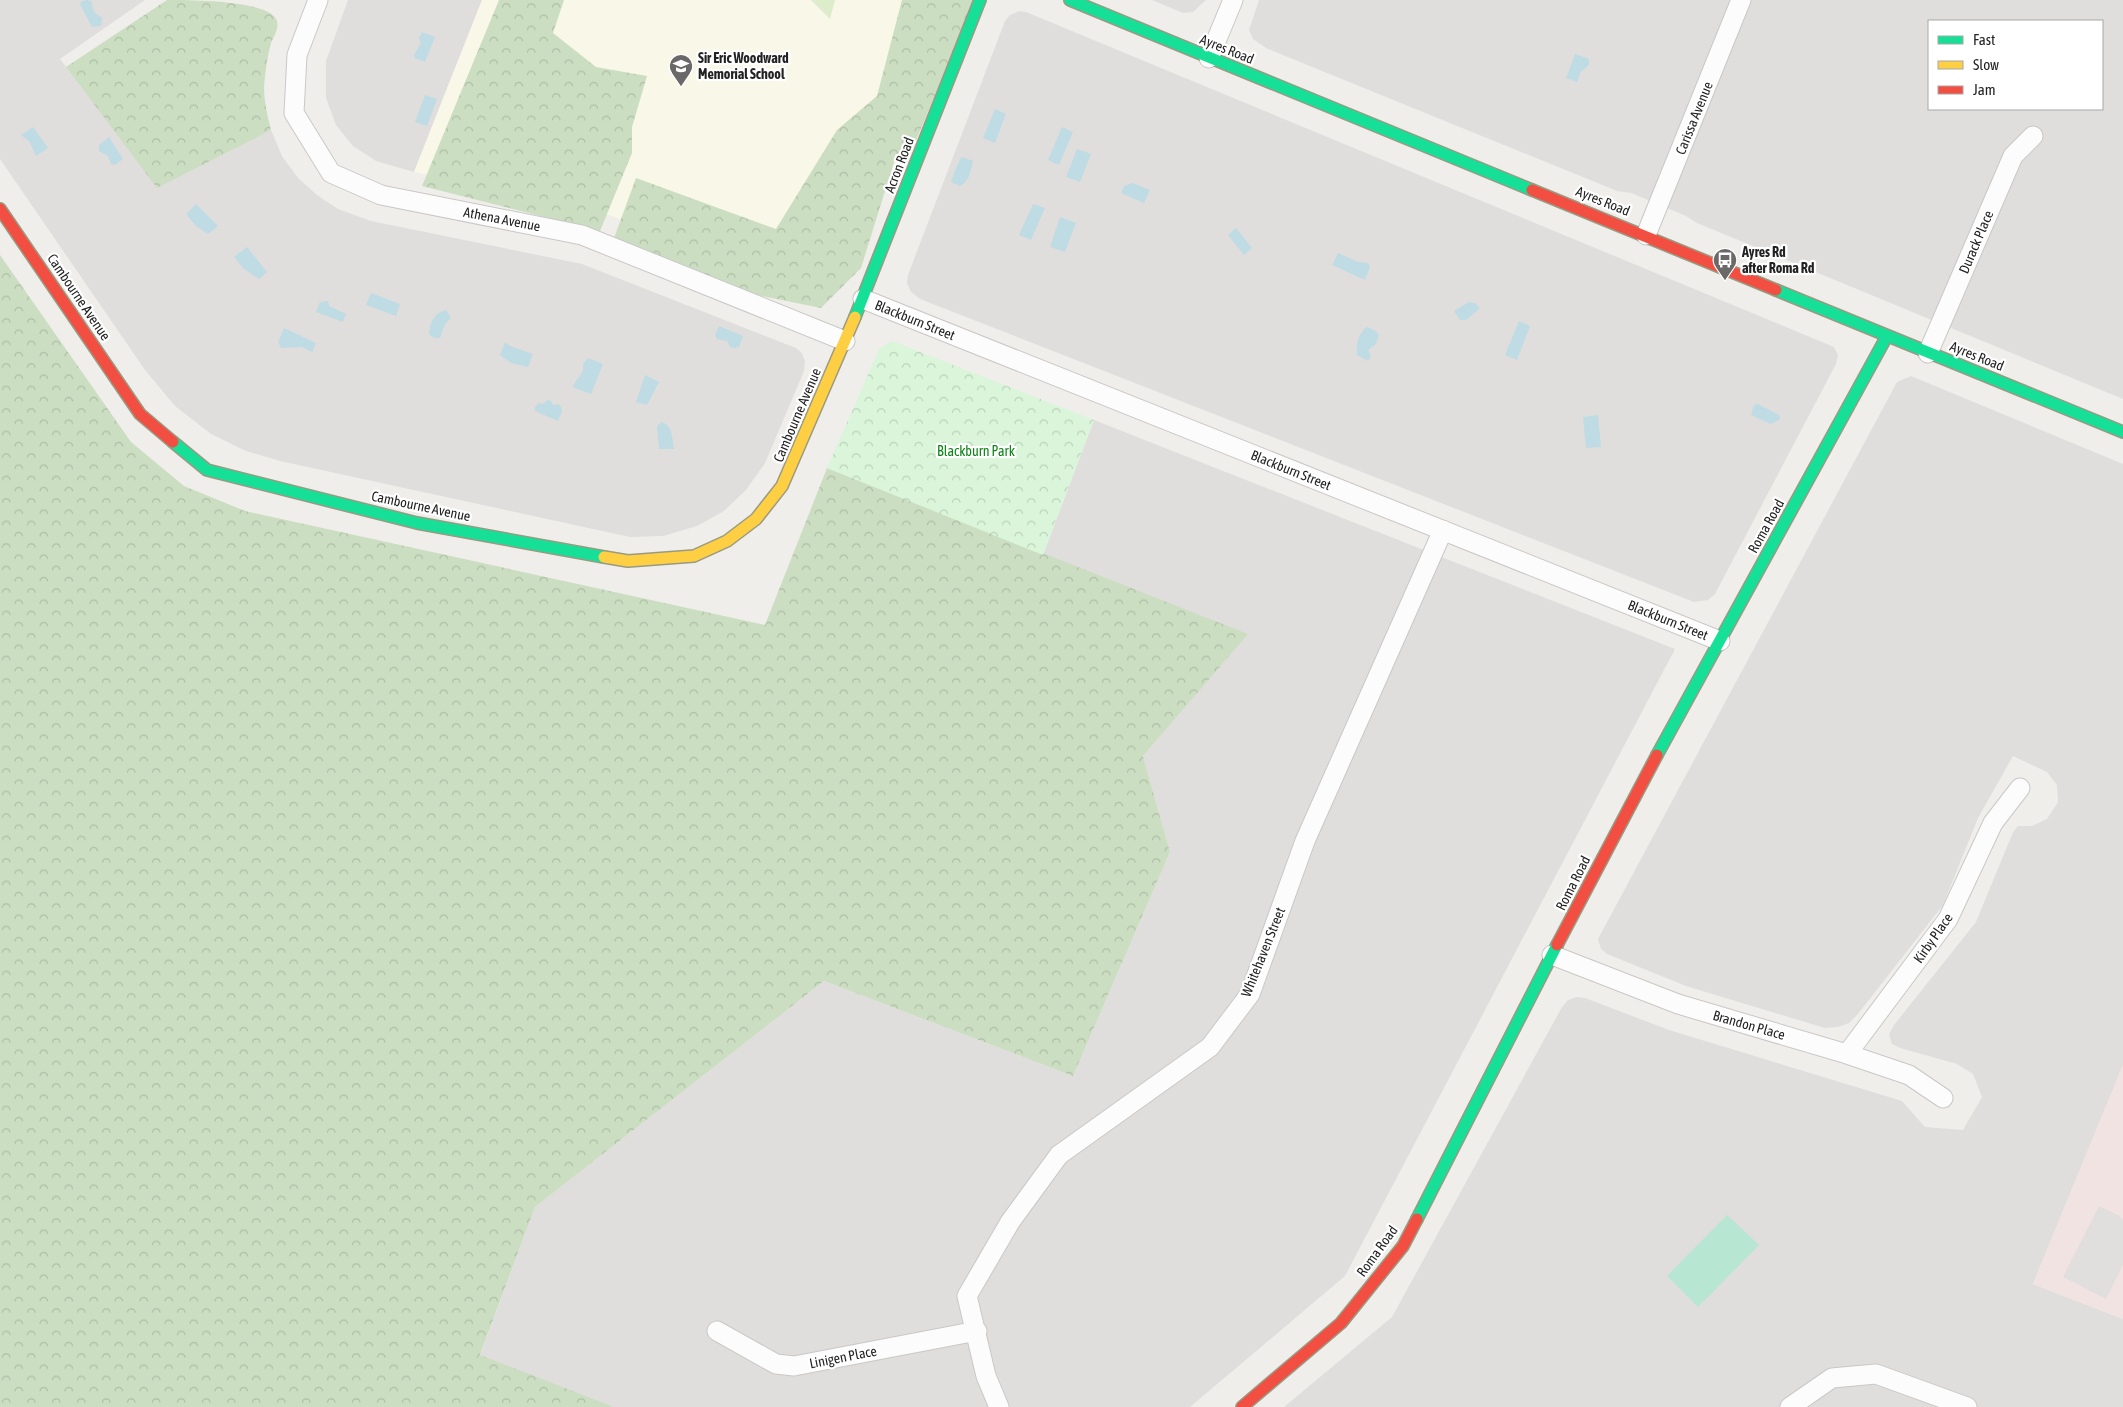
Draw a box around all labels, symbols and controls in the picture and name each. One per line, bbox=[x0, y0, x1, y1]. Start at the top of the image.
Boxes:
legend bbox=[1928, 20, 2103, 110]
street label: Ayres Road bbox=[1198, 31, 1256, 67]
text: Fast bbox=[1973, 31, 1995, 48]
place label: Sir Eric Woodward Memorial School bbox=[698, 50, 789, 82]
school or university icon: Sir Eric Woodward Memorial School bbox=[668, 53, 694, 87]
text: Slow bbox=[1973, 56, 1999, 73]
street label: Carissa Avenue bbox=[1672, 79, 1716, 157]
text: Jam bbox=[1973, 81, 1996, 98]
street label: Acron Road bbox=[881, 135, 917, 195]
street label: Ayres Road bbox=[1574, 183, 1632, 219]
street label: Athena Avenue bbox=[462, 204, 542, 234]
street label: Durack Place bbox=[1956, 208, 1996, 276]
place label: Ayres Rd after Roma Rd bbox=[1741, 244, 1815, 276]
bus stop icon: Ayres Rd after Roma Rd bbox=[1712, 247, 1738, 281]
street label: Cambourne Avenue bbox=[44, 251, 114, 343]
street label: Blackburn Street bbox=[873, 297, 957, 343]
street label: Ayres Road bbox=[1948, 338, 2006, 374]
street label: Cambourne Avenue bbox=[770, 365, 824, 465]
park label: Blackburn Park bbox=[937, 443, 1015, 459]
street label: Blackburn Street bbox=[1249, 447, 1333, 493]
street label: Cambourne Avenue bbox=[370, 488, 472, 524]
street label: Roma Road bbox=[1745, 496, 1787, 556]
street label: Blackburn Street bbox=[1626, 597, 1710, 643]
street label: Roma Road bbox=[1553, 853, 1593, 913]
street label: Whitehaven Street bbox=[1238, 905, 1288, 999]
street label: Kirby Place bbox=[1910, 910, 1956, 966]
street label: Brandon Place bbox=[1711, 1007, 1787, 1043]
street label: Roma Road bbox=[1353, 1223, 1401, 1279]
street label: Linigen Place bbox=[808, 1343, 878, 1371]

